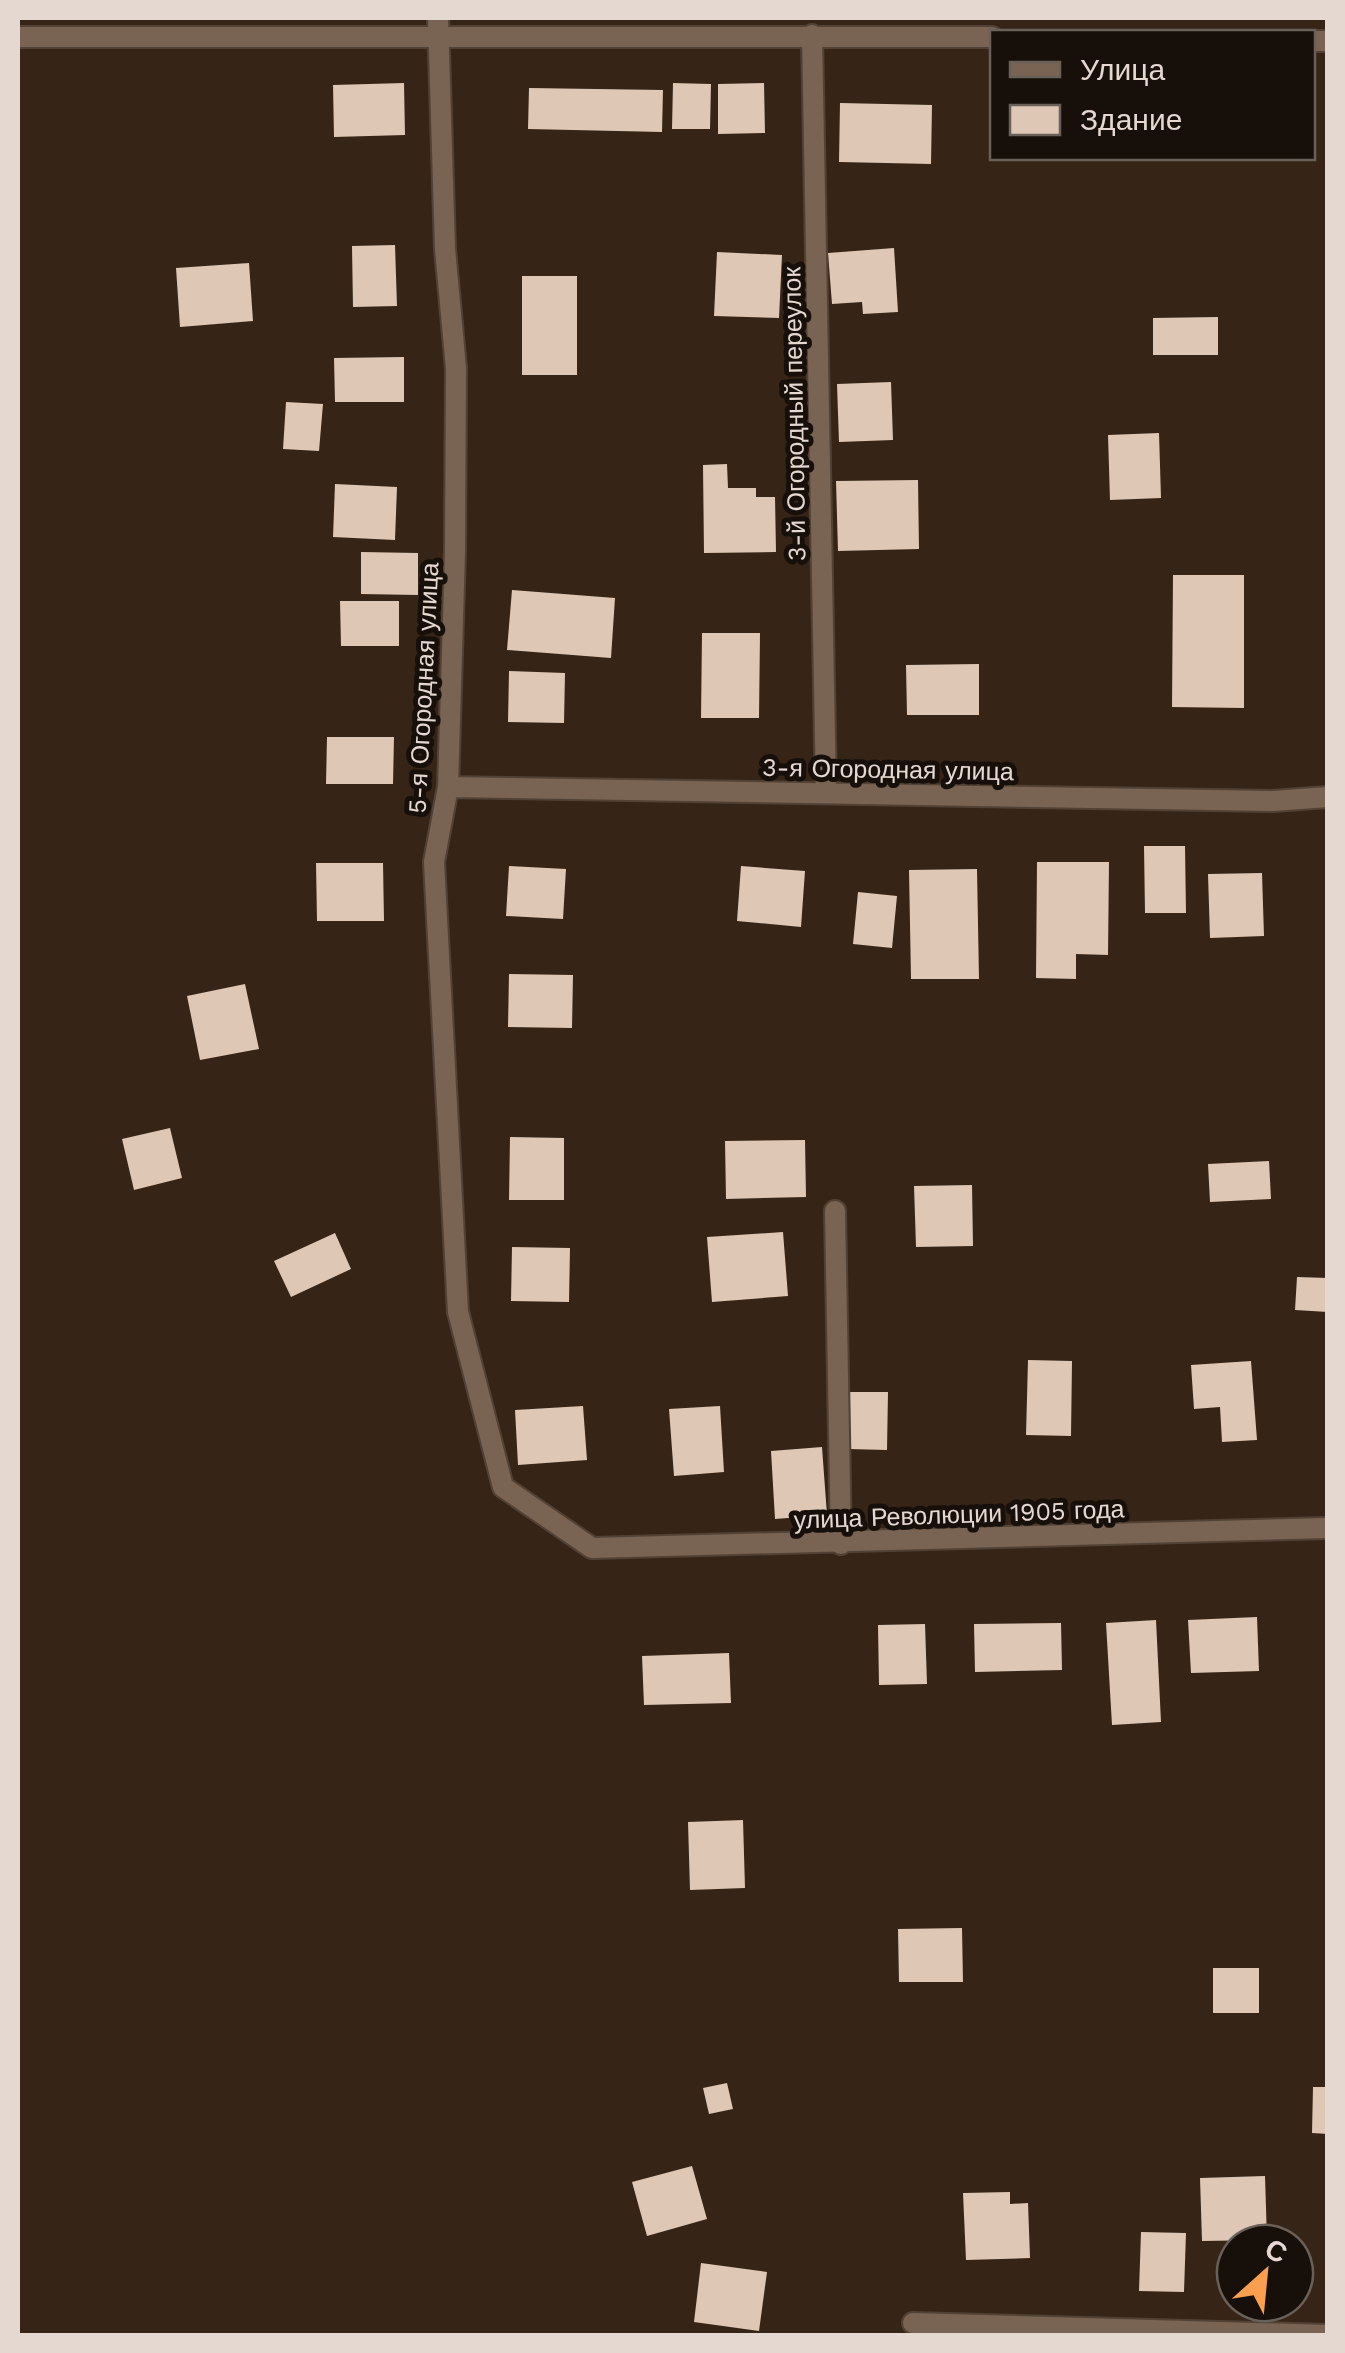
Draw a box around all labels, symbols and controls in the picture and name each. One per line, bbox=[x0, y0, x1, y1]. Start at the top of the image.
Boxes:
legend bbox=[990, 30, 1315, 160]
text: Улица bbox=[1080, 52, 1165, 87]
text: Здание bbox=[1080, 102, 1182, 137]
street label: 3-й Огородный переулок bbox=[777, 265, 812, 561]
street label: 5-я Огородная улица bbox=[402, 562, 445, 814]
street label: 3-я Огородная улица bbox=[762, 753, 1014, 786]
street label: улица Революции 1905 года bbox=[793, 1494, 1125, 1535]
north arrow bbox=[1215, 2223, 1315, 2323]
text: С bbox=[1260, 2232, 1293, 2270]

